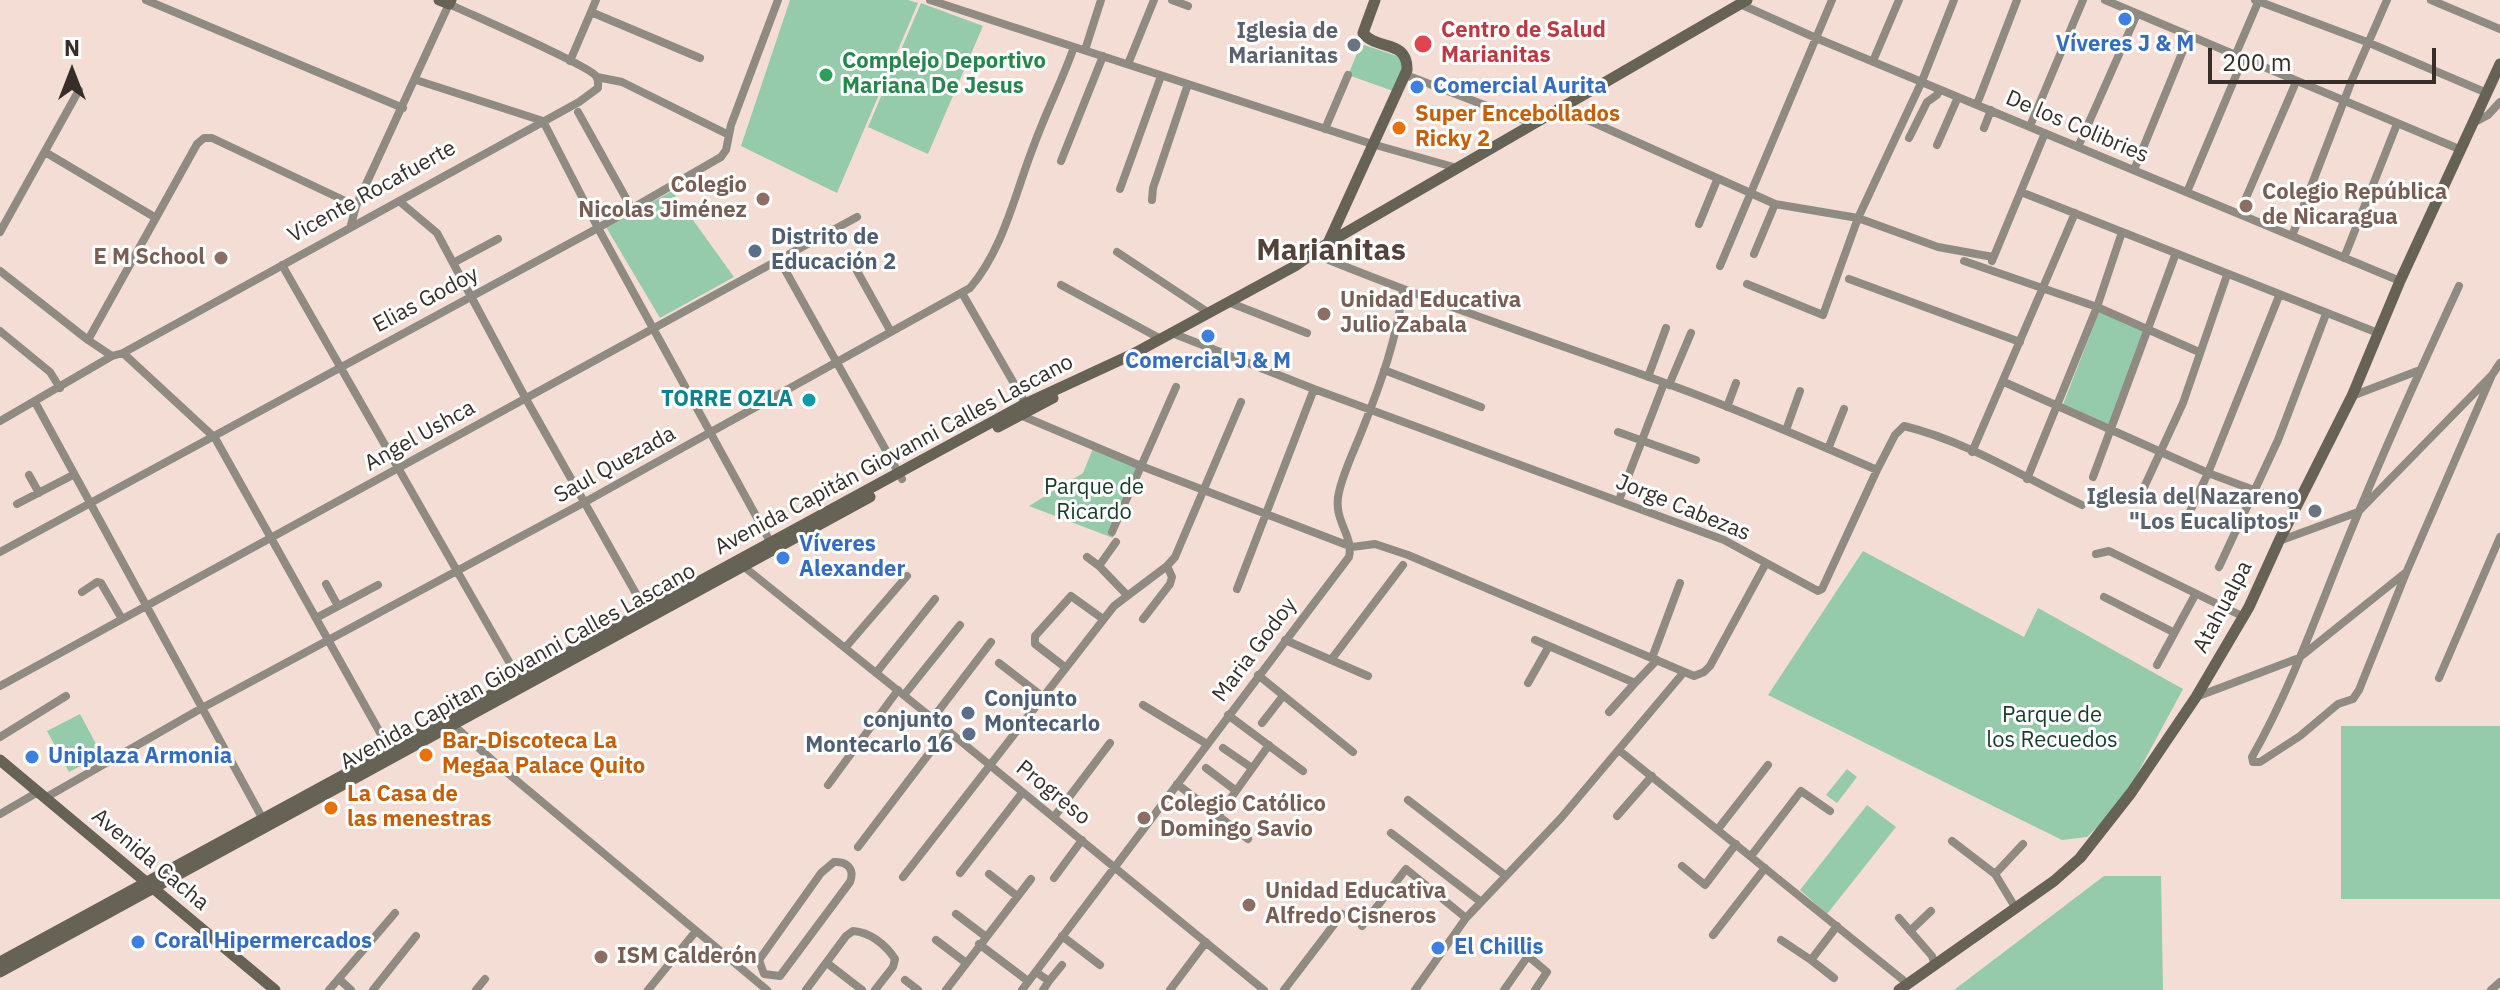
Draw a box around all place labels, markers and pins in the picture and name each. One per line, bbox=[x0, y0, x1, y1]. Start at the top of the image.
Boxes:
marker: Víveres J & M bbox=[2116, 10, 2134, 28]
place label: Centro de Salud Marianitas bbox=[1441, 18, 1606, 70]
place label: Iglesia de Marianitas bbox=[1228, 19, 1338, 70]
place label: Víveres J & M bbox=[2056, 32, 2194, 58]
marker: Centro de Salud Marianitas bbox=[1412, 33, 1434, 55]
marker: Iglesia de Marianitas bbox=[1345, 36, 1363, 54]
place label: Complejo Deportivo Mariana De Jesus bbox=[842, 49, 1046, 100]
marker: Complejo Deportivo Mariana De Jesus bbox=[817, 66, 835, 84]
place label: Comercial Aurita bbox=[1433, 74, 1607, 100]
marker: Comercial Aurita bbox=[1408, 78, 1426, 96]
place label: Super Encebollados Ricky 2 bbox=[1415, 102, 1620, 154]
marker: Super Encebollados Ricky 2 bbox=[1390, 119, 1408, 137]
place label: Colegio Nicolas Jiménez bbox=[578, 173, 747, 224]
place label: Colegio República de Nicaragua bbox=[2262, 180, 2447, 232]
marker: Colegio Nicolas Jiménez bbox=[754, 190, 772, 208]
marker: Colegio República de Nicaragua bbox=[2237, 197, 2255, 215]
place label: Distrito de Educación 2 bbox=[771, 225, 896, 276]
marker: Distrito de Educación 2 bbox=[746, 242, 764, 260]
place label: E M School bbox=[94, 245, 205, 271]
marker: E M School bbox=[212, 249, 230, 267]
place label: Unidad Educativa Julio Zabala bbox=[1340, 288, 1521, 340]
marker: Unidad Educativa Julio Zabala bbox=[1315, 305, 1333, 323]
marker: Comercial J & M bbox=[1199, 327, 1217, 345]
place label: Comercial J & M bbox=[1125, 349, 1291, 375]
place label: TORRE OZLA bbox=[661, 387, 793, 413]
marker: TORRE OZLA bbox=[800, 391, 818, 409]
place label: Iglesia del Nazareno "Los Eucaliptos" bbox=[2087, 485, 2299, 536]
marker: Iglesia del Nazareno "Los Eucaliptos" bbox=[2306, 502, 2324, 520]
place label: Víveres Alexander bbox=[799, 532, 905, 584]
marker: Víveres Alexander bbox=[774, 549, 792, 567]
place label: Conjunto Montecarlo bbox=[984, 687, 1100, 738]
marker: Conjunto Montecarlo bbox=[959, 704, 977, 722]
place label: conjunto Montecarlo 16 bbox=[805, 708, 953, 760]
marker: conjunto Montecarlo 16 bbox=[960, 725, 978, 743]
place label: Bar-Discoteca La Megaa Palace Quito bbox=[442, 729, 645, 780]
place label: Uniplaza Armonia bbox=[48, 744, 232, 770]
marker: Bar-Discoteca La Megaa Palace Quito bbox=[417, 746, 435, 764]
marker: Uniplaza Armonia bbox=[23, 748, 41, 766]
place label: La Casa de las menestras bbox=[347, 782, 491, 834]
place label: Colegio Católico Domingo Savio bbox=[1160, 792, 1326, 844]
marker: La Casa de las menestras bbox=[322, 799, 340, 817]
marker: Colegio Católico Domingo Savio bbox=[1135, 809, 1153, 827]
place label: Unidad Educativa Alfredo Cisneros bbox=[1265, 879, 1446, 930]
marker: Unidad Educativa Alfredo Cisneros bbox=[1240, 896, 1258, 914]
place label: Coral Hipermercados bbox=[154, 929, 372, 955]
marker: Coral Hipermercados bbox=[129, 933, 147, 951]
place label: El Chillis bbox=[1454, 935, 1543, 961]
marker: El Chillis bbox=[1429, 939, 1447, 957]
place label: ISM Calderón bbox=[617, 944, 757, 970]
marker: ISM Calderón bbox=[592, 948, 610, 966]

